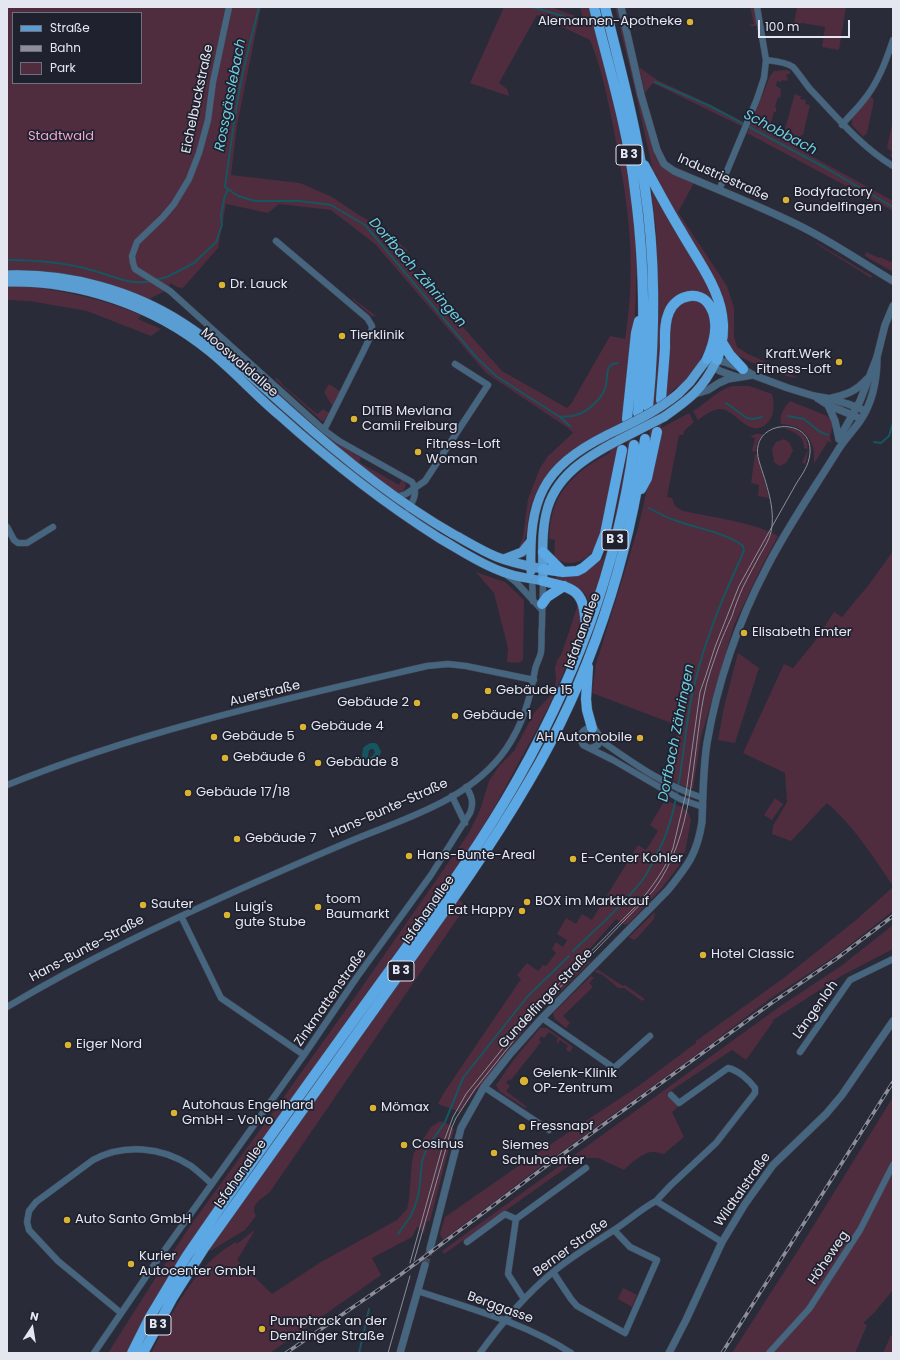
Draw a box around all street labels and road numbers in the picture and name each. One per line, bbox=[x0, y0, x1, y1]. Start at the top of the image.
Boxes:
street label: Eichelbuckstraße bbox=[179, 43, 217, 155]
road number: B 3 bbox=[616, 145, 642, 165]
street label: Industriestraße bbox=[675, 151, 771, 205]
street label: Mooswaldallee bbox=[197, 325, 281, 401]
road number: B 3 bbox=[602, 530, 628, 550]
street label: Isfahanallee bbox=[562, 591, 604, 671]
street label: Auerstraße bbox=[228, 678, 302, 710]
street label: Hans-Bunte-Straße bbox=[328, 776, 450, 842]
street label: Isfahanallee bbox=[400, 873, 458, 947]
street label: Hans-Bunte-Straße bbox=[27, 912, 147, 986]
street label: Zinkmattenstraße bbox=[292, 946, 370, 1050]
street label: Gundelfinger Straße bbox=[496, 946, 596, 1052]
road number: B 3 bbox=[388, 961, 414, 981]
street label: Längenloh bbox=[790, 978, 842, 1042]
street label: Isfahanallee bbox=[212, 1137, 270, 1211]
street label: Wildtalstraße bbox=[712, 1150, 774, 1230]
street label: Berner Straße bbox=[531, 1216, 611, 1280]
street label: Höheweg bbox=[805, 1228, 853, 1288]
street label: Berggasse bbox=[465, 1289, 535, 1327]
road number: B 3 bbox=[145, 1315, 171, 1335]

